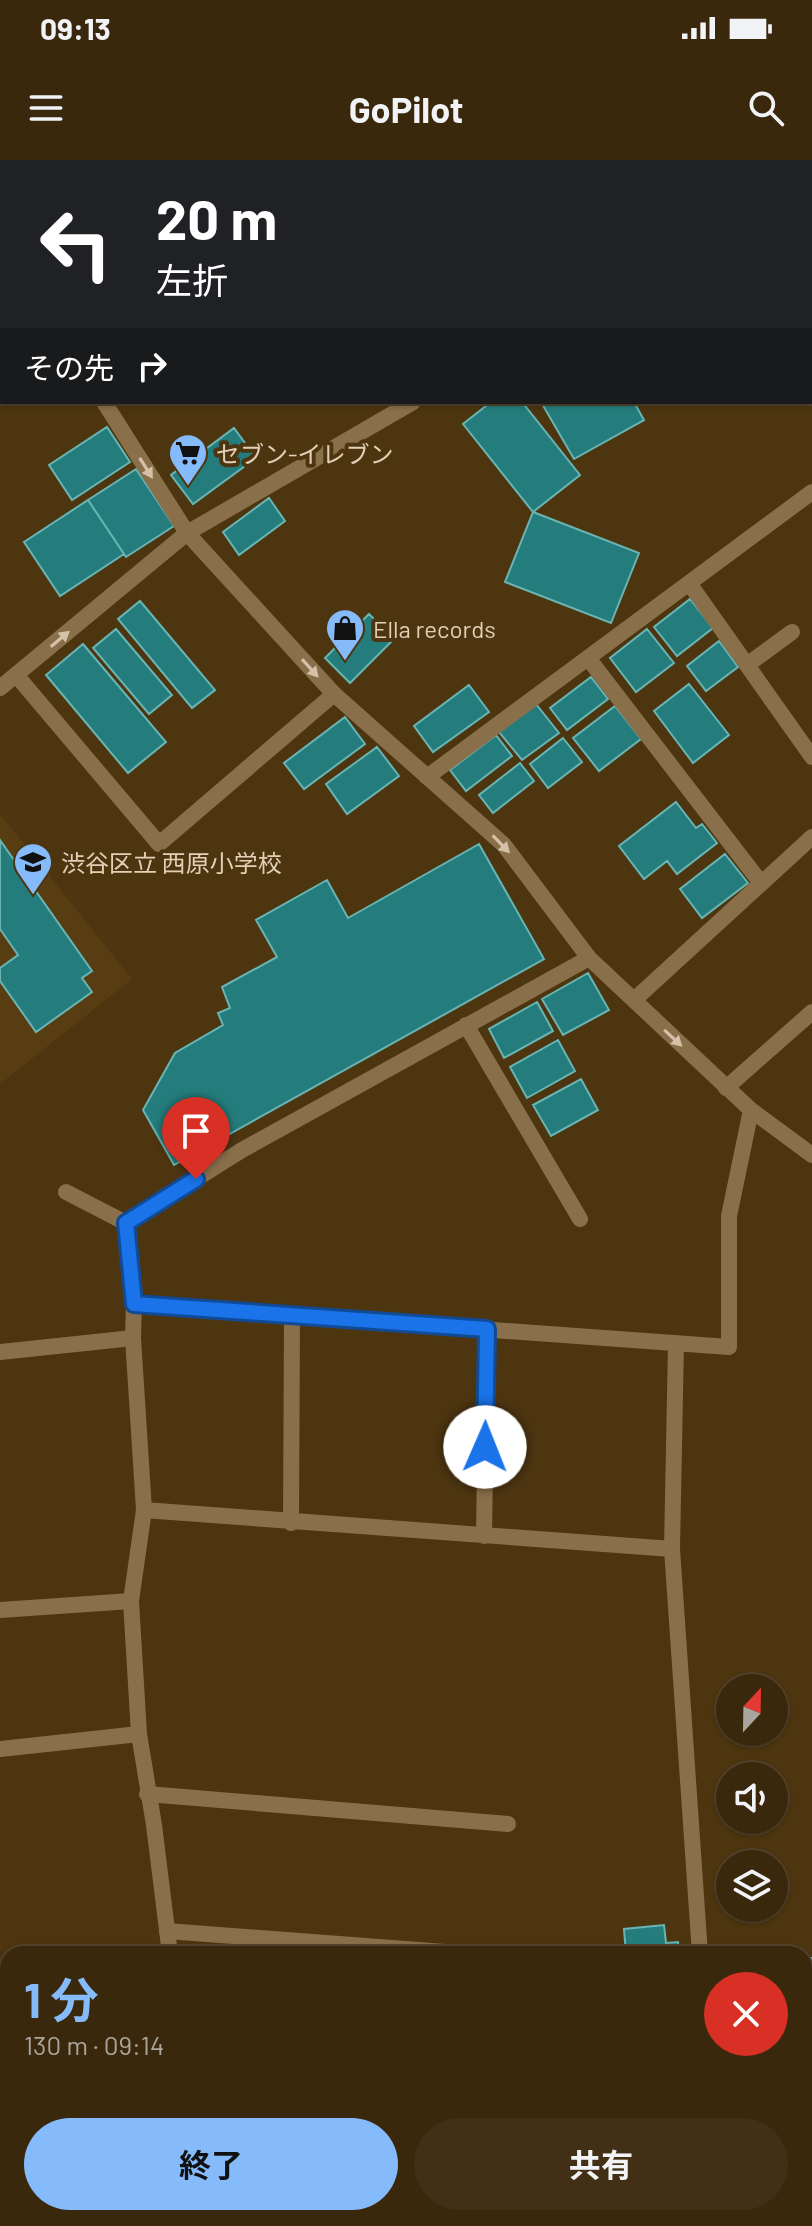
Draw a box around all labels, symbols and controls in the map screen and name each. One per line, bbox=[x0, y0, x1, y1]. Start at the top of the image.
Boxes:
text: 09:13 bbox=[40, 10, 111, 46]
icon: menu bbox=[24, 86, 68, 130]
icon: search bbox=[744, 86, 788, 130]
text: GoPilot bbox=[349, 87, 463, 130]
text: 20 m bbox=[156, 184, 277, 251]
icon: left bbox=[24, 192, 128, 296]
text: 左折 bbox=[156, 258, 228, 301]
icon: right bbox=[130, 344, 174, 388]
text: その先 bbox=[24, 349, 114, 385]
supermarket icon: セブン-イレブン bbox=[167, 432, 209, 487]
place label: セブン-イレブン bbox=[216, 439, 393, 468]
one-way arrow bbox=[138, 457, 152, 479]
shop icon: Ella records bbox=[324, 607, 366, 662]
place label: Ella records bbox=[373, 614, 496, 643]
one-way arrow bbox=[50, 631, 70, 648]
one-way arrow bbox=[301, 658, 319, 677]
one-way arrow bbox=[492, 834, 510, 853]
school or university icon: 渋谷区立 西原小学校 bbox=[12, 841, 54, 896]
place label: 渋谷区立 西原小学校 bbox=[61, 848, 282, 877]
one-way arrow bbox=[663, 1028, 682, 1046]
pin bbox=[162, 1097, 230, 1179]
icon: arrive bbox=[174, 1109, 218, 1153]
position arrow bbox=[443, 1405, 527, 1489]
north arrow bbox=[716, 1674, 788, 1746]
map controls bbox=[716, 1674, 788, 1922]
button: sound bbox=[716, 1762, 788, 1834]
button: layers bbox=[716, 1850, 788, 1922]
text: 1 分 bbox=[24, 1970, 99, 2028]
button: close bbox=[704, 1972, 788, 2056]
text: 130 m · 09:14 bbox=[24, 2029, 164, 2060]
button: 終了 bbox=[24, 2118, 398, 2210]
button: 共有 bbox=[414, 2118, 788, 2210]

